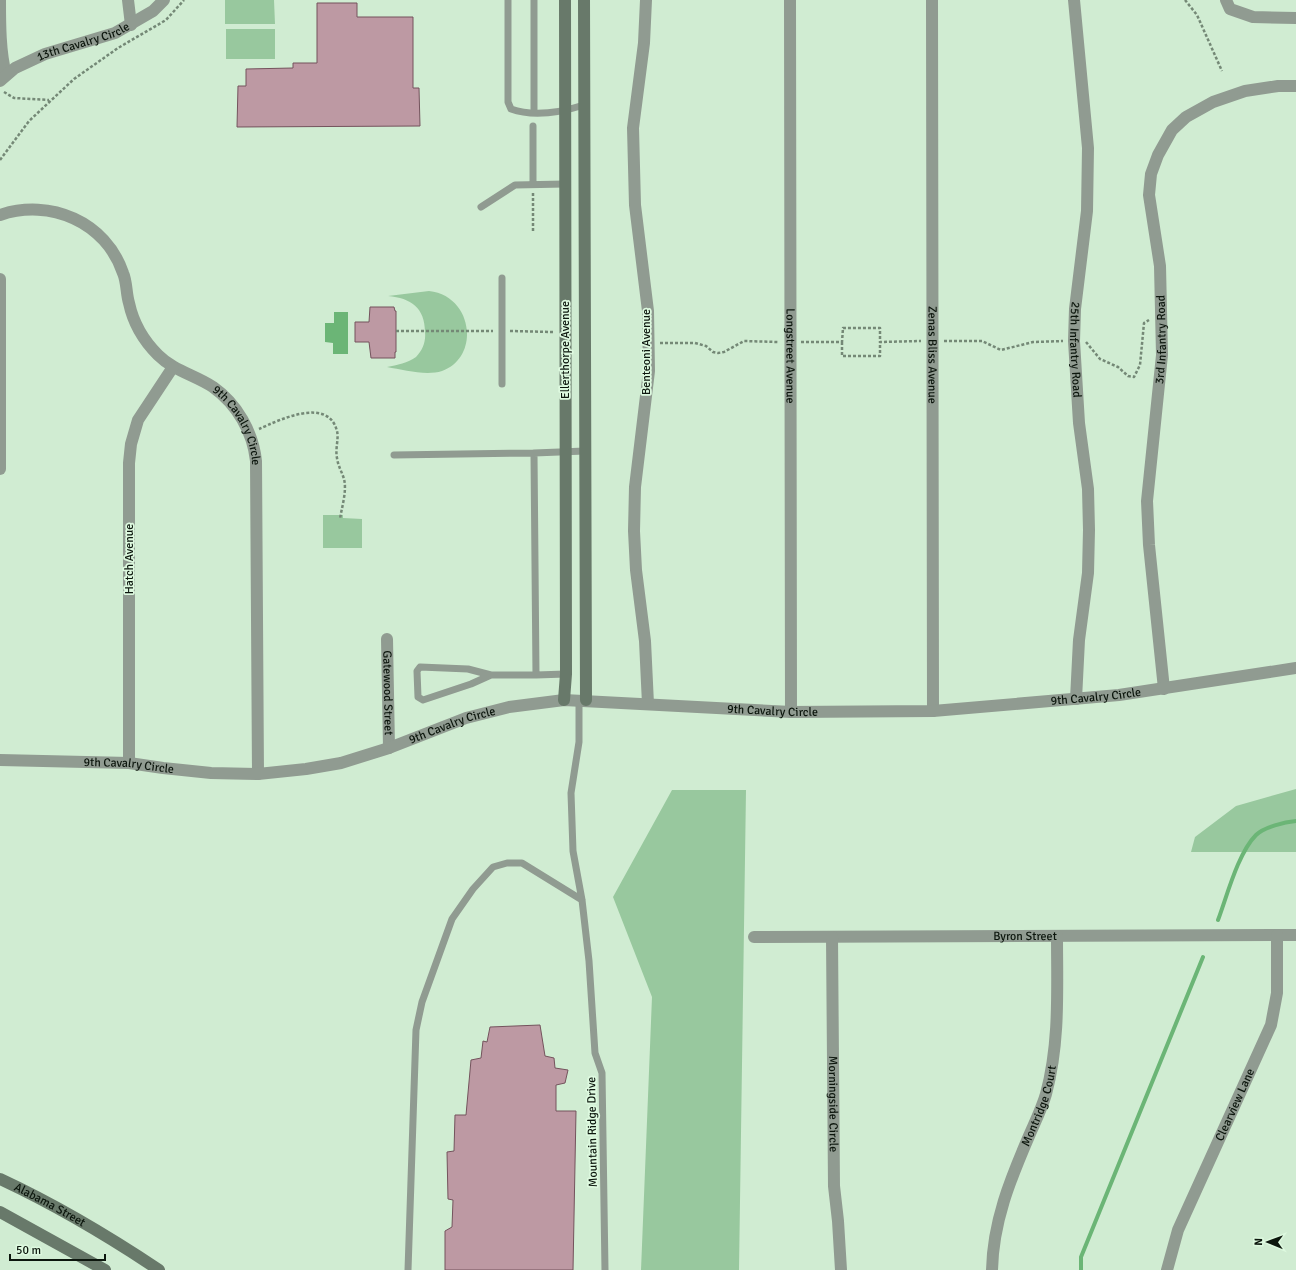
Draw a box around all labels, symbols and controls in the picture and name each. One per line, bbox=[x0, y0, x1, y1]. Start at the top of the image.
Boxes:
street label: 13th Cavalry Circle bbox=[34, 19, 133, 65]
street label: 3rd Infantry Road bbox=[1152, 295, 1170, 385]
street label: Ellerthorpe Avenue bbox=[558, 301, 573, 399]
street label: 25th Infantry Road bbox=[1066, 301, 1084, 398]
street label: Zenas Bliss Avenue bbox=[924, 306, 940, 404]
street label: Longstreet Avenue bbox=[782, 308, 798, 404]
street label: Benteoni Avenue bbox=[639, 309, 654, 395]
street label: 9th Cavalry Circle bbox=[209, 382, 263, 465]
street label: Hatch Avenue bbox=[122, 524, 137, 594]
street label: Gatewood Street bbox=[379, 650, 396, 736]
street label: 9th Cavalry Circle bbox=[1050, 685, 1142, 709]
street label: 9th Cavalry Circle bbox=[727, 702, 818, 720]
street label: 9th Cavalry Circle bbox=[407, 704, 497, 748]
street label: 9th Cavalry Circle bbox=[83, 755, 175, 777]
street label: Byron Street bbox=[993, 929, 1057, 944]
street label: Morningside Circle bbox=[825, 1056, 841, 1152]
street label: Montridge Court bbox=[1018, 1064, 1060, 1149]
street label: Clearview Lane bbox=[1212, 1066, 1258, 1144]
street label: Mountain Ridge Drive bbox=[584, 1077, 601, 1187]
street label: Alabama Street bbox=[11, 1180, 88, 1230]
north arrow bbox=[1248, 1222, 1288, 1262]
scale bar bbox=[10, 1236, 105, 1262]
text: N bbox=[1252, 1238, 1265, 1246]
text: 50 m bbox=[16, 1243, 41, 1258]

